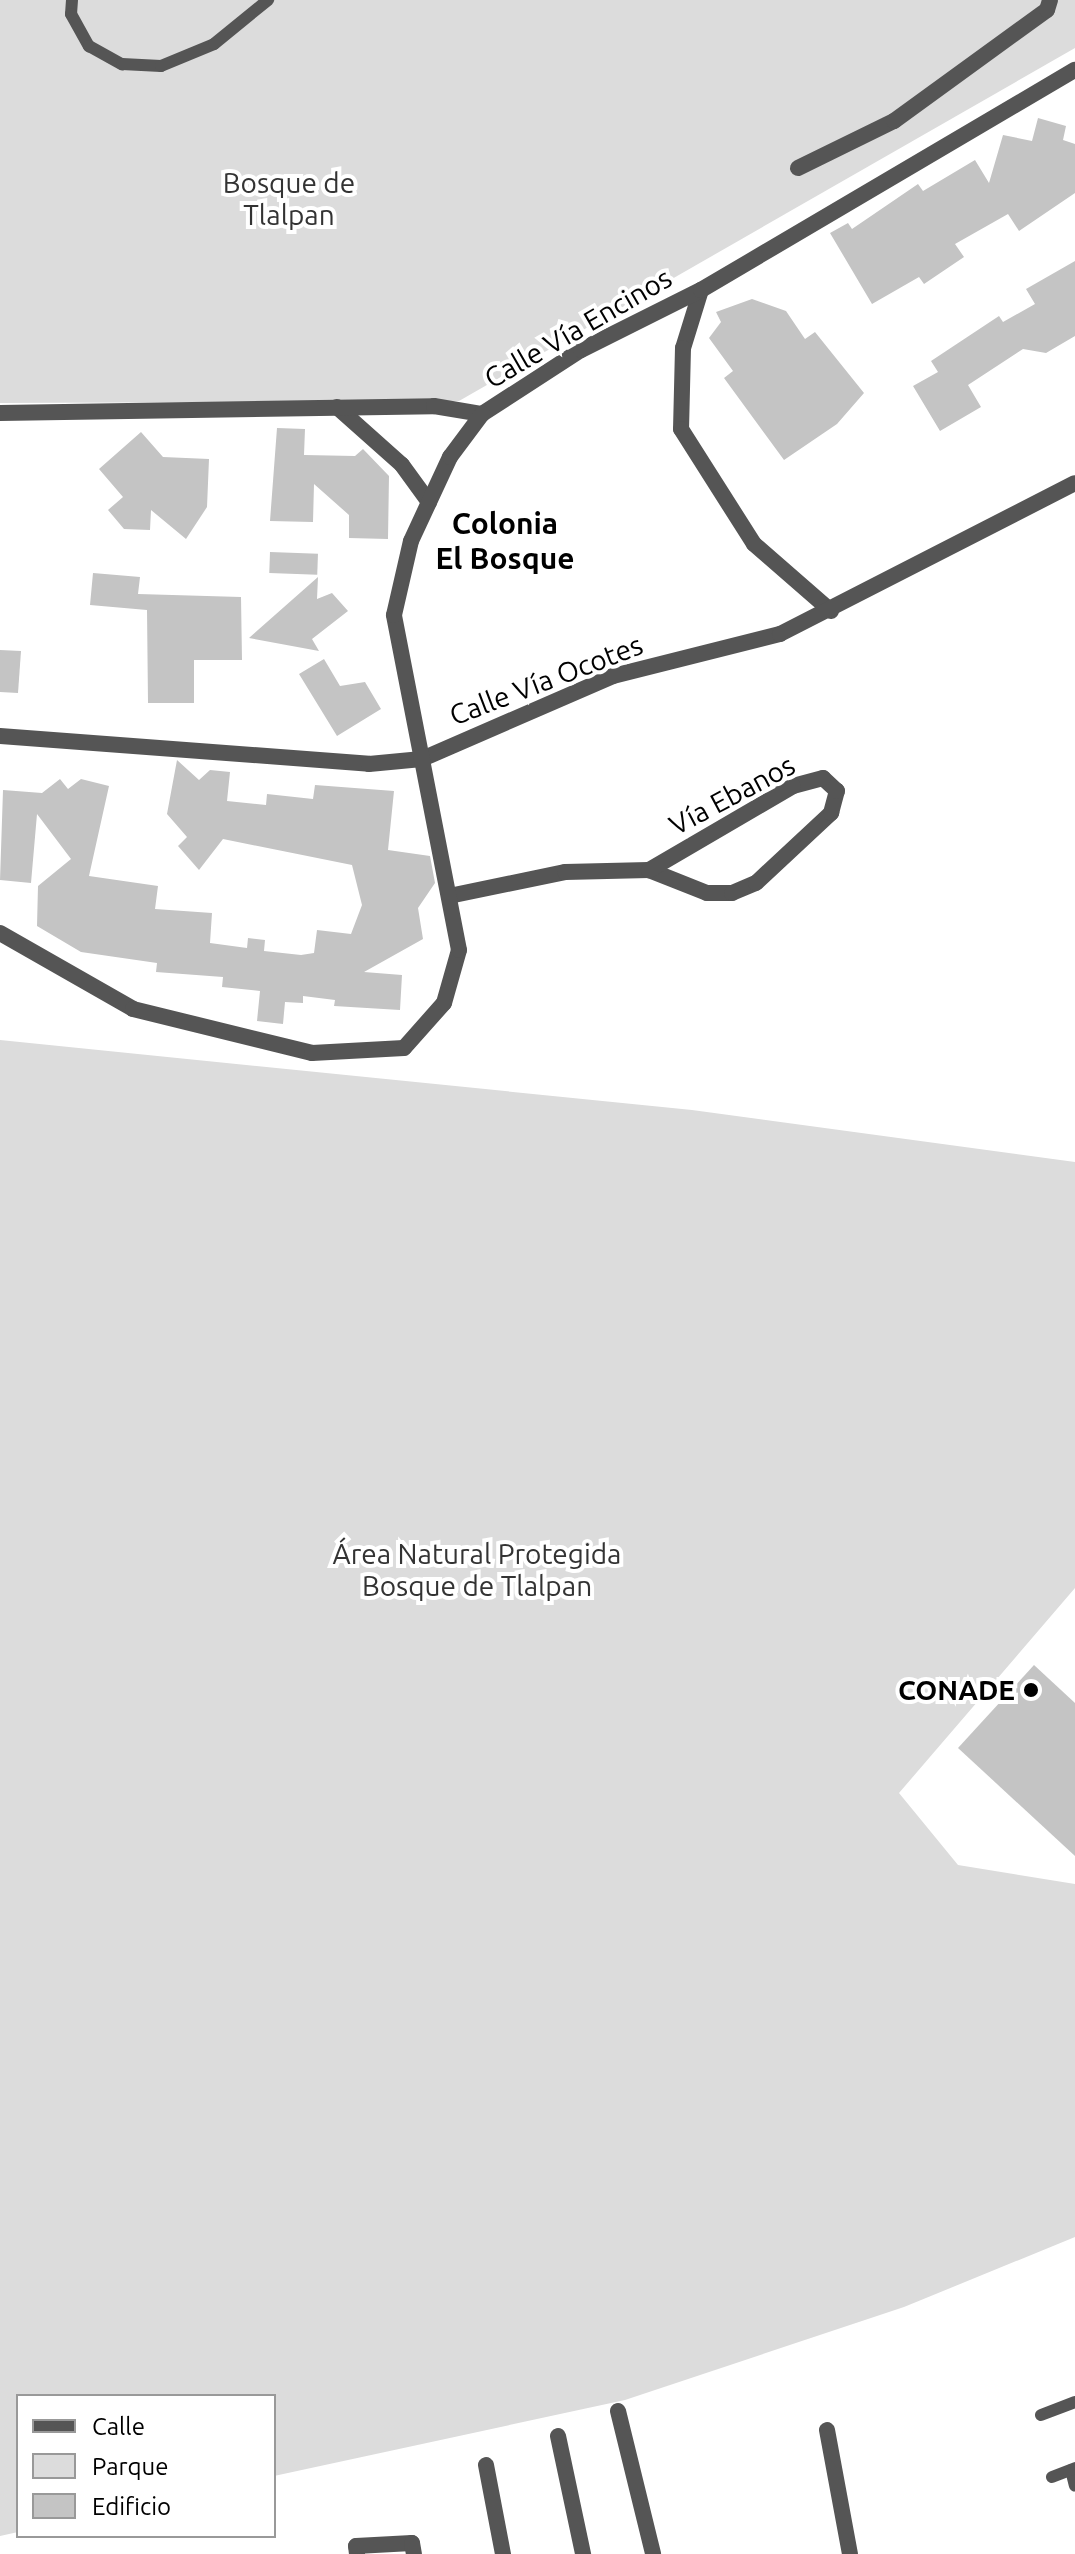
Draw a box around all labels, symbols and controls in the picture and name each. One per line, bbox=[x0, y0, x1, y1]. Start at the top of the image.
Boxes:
park label: Bosque de Tlalpan bbox=[223, 166, 355, 232]
street label: Calle Vía Encinos bbox=[478, 261, 678, 395]
district label: Colonia El Bosque bbox=[436, 505, 574, 576]
street label: Calle Vía Ocotes bbox=[445, 628, 647, 732]
street label: Vía Ebanos bbox=[664, 748, 800, 842]
park label: Área Natural Protegida Bosque de Tlalpan bbox=[333, 1537, 621, 1603]
place label: CONADE bbox=[898, 1673, 1015, 1707]
marker: CONADE bbox=[1022, 1681, 1040, 1699]
legend bbox=[16, 2394, 276, 2538]
text: Calle bbox=[92, 2413, 145, 2440]
text: Parque bbox=[92, 2453, 169, 2480]
text: Edificio bbox=[92, 2493, 171, 2520]

